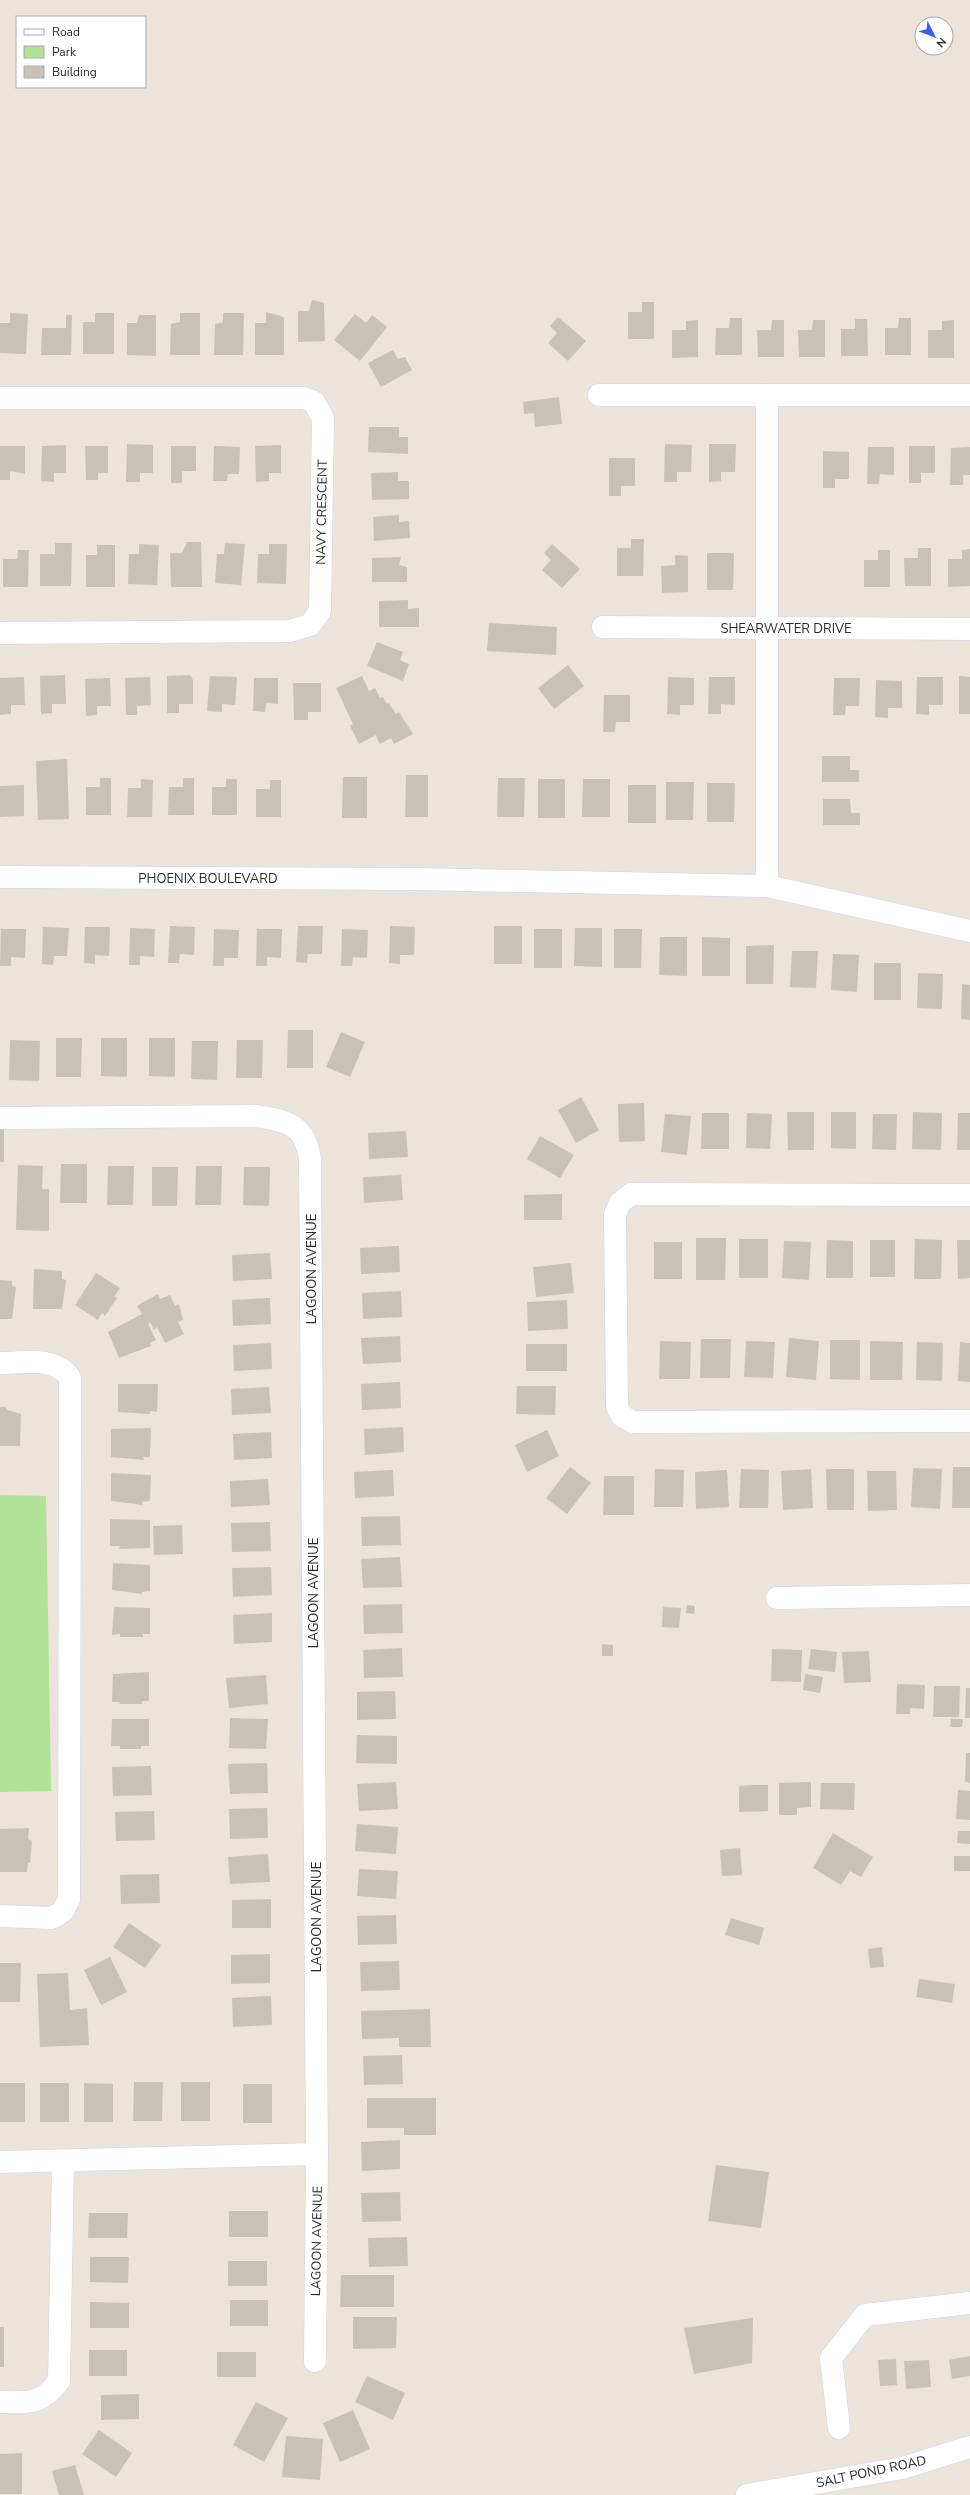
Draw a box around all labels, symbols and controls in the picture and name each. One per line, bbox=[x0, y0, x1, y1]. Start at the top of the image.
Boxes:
legend bbox=[16, 16, 146, 88]
north arrow bbox=[914, 16, 954, 56]
text: Road bbox=[52, 24, 80, 40]
text: N bbox=[933, 34, 949, 50]
text: Park bbox=[52, 44, 77, 60]
text: Building bbox=[52, 64, 97, 80]
street label: NAVY CRESCENT bbox=[312, 459, 332, 565]
street label: SHEARWATER DRIVE bbox=[720, 620, 852, 638]
street label: PHOENIX BOULEVARD bbox=[138, 870, 278, 888]
street label: LAGOON AVENUE bbox=[303, 1214, 321, 1324]
street label: LAGOON AVENUE bbox=[305, 1538, 323, 1648]
street label: LAGOON AVENUE bbox=[308, 1862, 326, 1972]
street label: LAGOON AVENUE bbox=[307, 2186, 327, 2296]
street label: SALT POND ROAD bbox=[814, 2452, 928, 2492]

